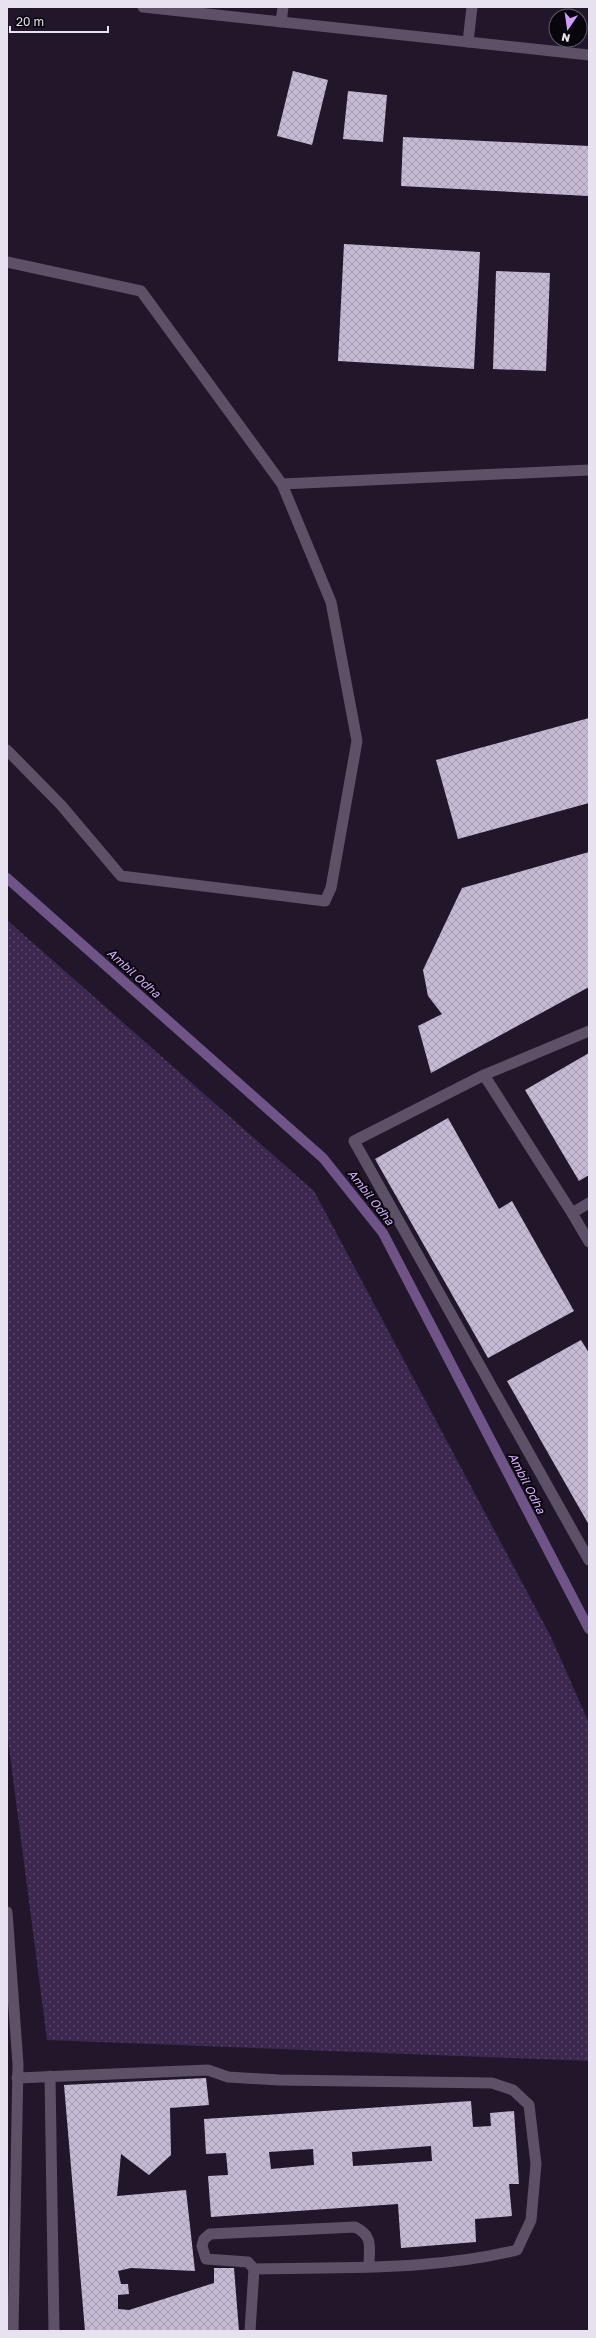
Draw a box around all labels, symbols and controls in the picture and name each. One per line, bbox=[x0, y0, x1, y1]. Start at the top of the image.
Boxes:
scale bar bbox=[10, 8, 108, 34]
north arrow bbox=[548, 8, 588, 48]
text: 20 m bbox=[16, 14, 44, 29]
text: N bbox=[560, 31, 571, 46]
water label: Ambil Odha bbox=[104, 945, 165, 1002]
water label: Ambil Odha bbox=[345, 1166, 398, 1229]
water label: Ambil Odha bbox=[505, 1450, 549, 1517]

